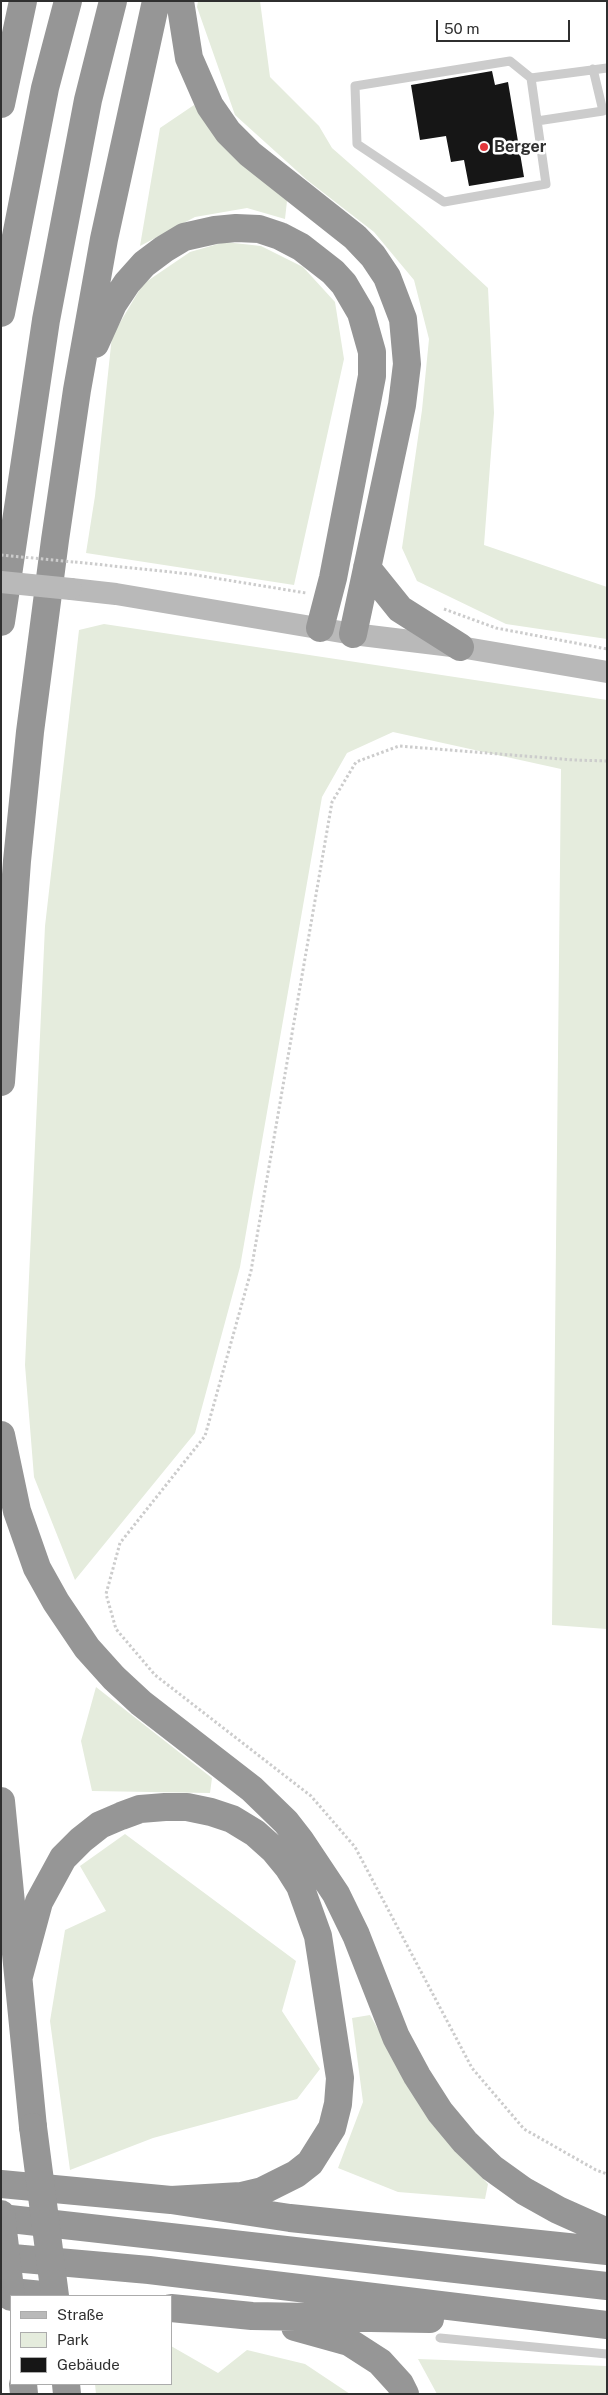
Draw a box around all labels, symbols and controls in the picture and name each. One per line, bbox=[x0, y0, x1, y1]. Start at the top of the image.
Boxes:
scale bar bbox=[438, 10, 572, 42]
text: 50 m bbox=[444, 20, 479, 37]
place label: Berger bbox=[494, 137, 546, 157]
marker: Berger bbox=[478, 141, 490, 153]
legend bbox=[10, 2295, 172, 2385]
text: Straße bbox=[57, 2306, 104, 2323]
text: Park bbox=[57, 2331, 89, 2348]
text: Gebäude bbox=[57, 2356, 120, 2373]

